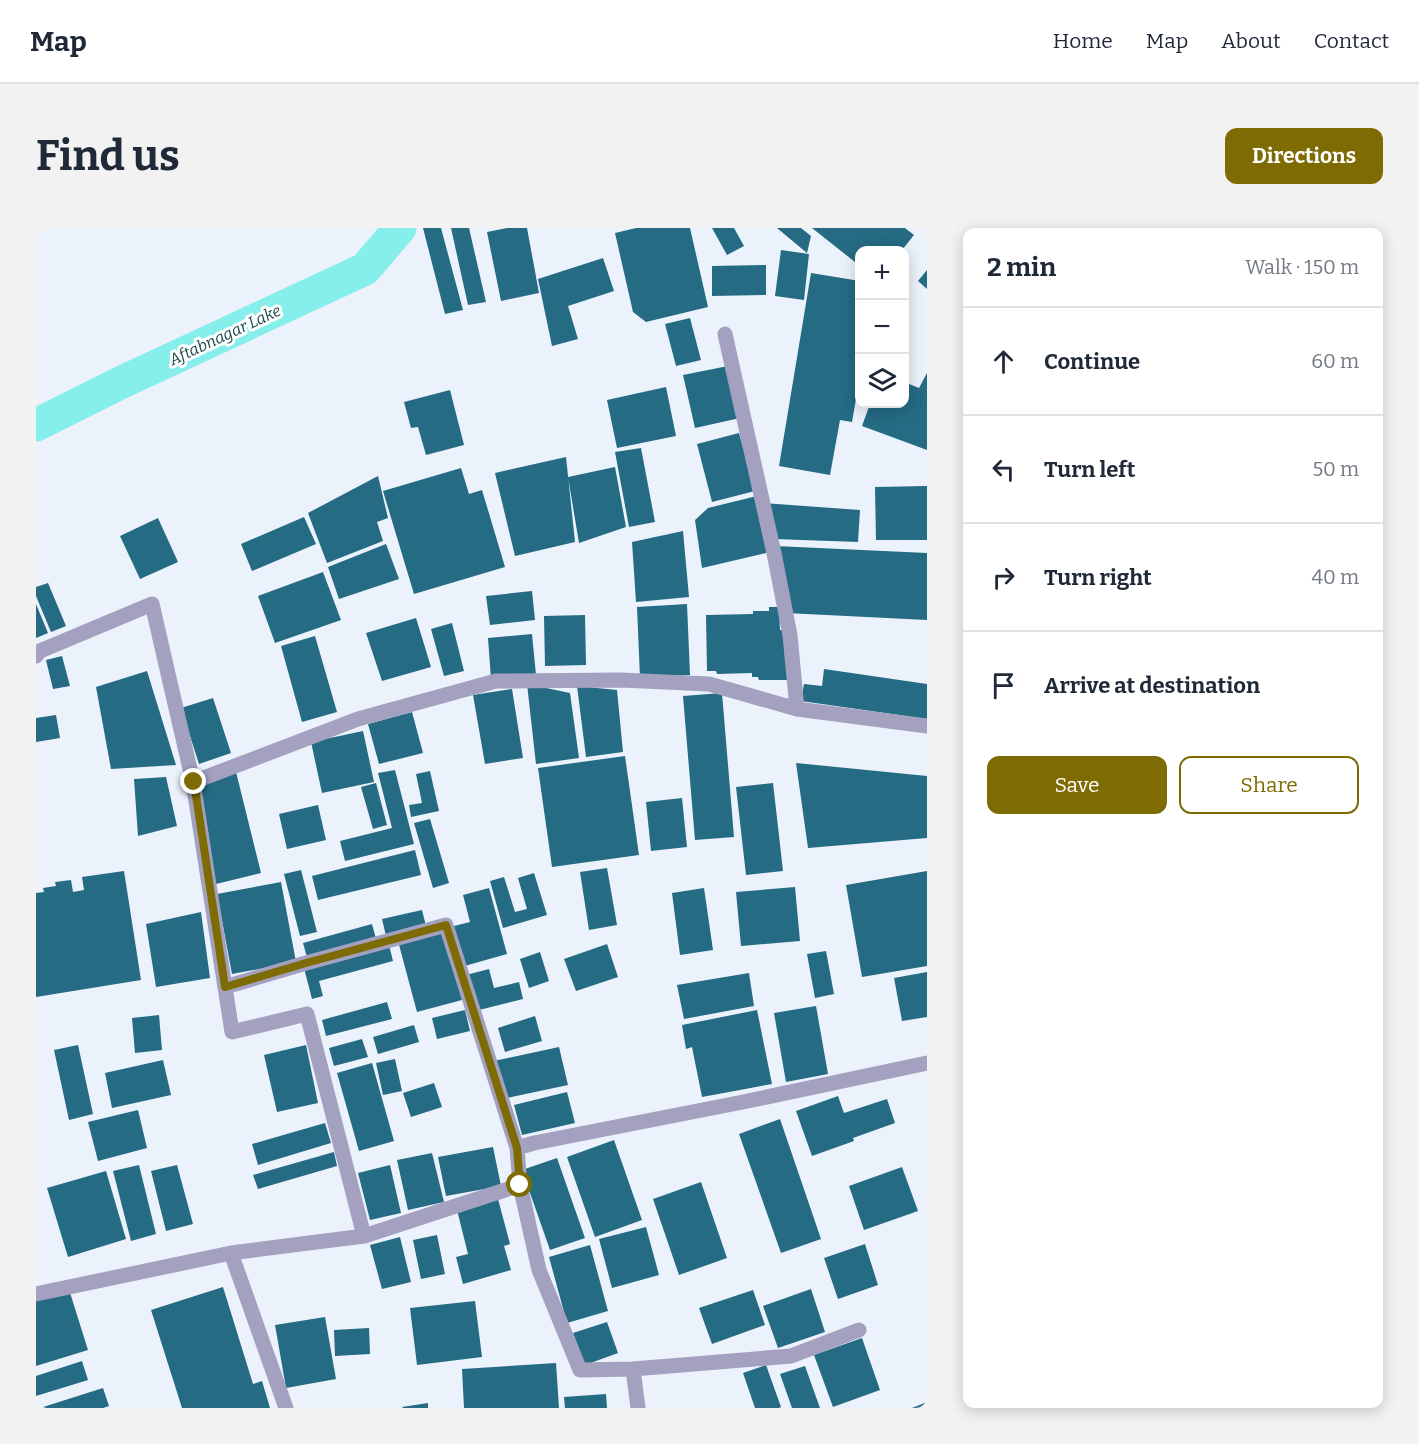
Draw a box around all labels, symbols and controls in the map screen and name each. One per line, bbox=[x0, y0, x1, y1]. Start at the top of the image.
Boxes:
text: Map bbox=[30, 25, 87, 58]
text: Home bbox=[1053, 28, 1113, 54]
text: Map bbox=[1146, 28, 1188, 54]
text: About bbox=[1221, 28, 1281, 54]
text: Contact bbox=[1314, 28, 1389, 54]
button: Directions bbox=[1225, 128, 1383, 184]
text: Find us bbox=[36, 131, 180, 181]
map controls bbox=[855, 246, 909, 408]
button: + bbox=[855, 246, 909, 300]
text: 2 min bbox=[987, 252, 1056, 283]
text: Walk · 150 m bbox=[1245, 255, 1359, 279]
button: − bbox=[855, 300, 909, 354]
water label: Aftabnagar Lake bbox=[165, 301, 284, 370]
icon: ahead bbox=[987, 345, 1020, 378]
text: Continue bbox=[1044, 348, 1140, 375]
text: 60 m bbox=[1311, 349, 1359, 373]
button: layers bbox=[855, 354, 909, 408]
icon: left bbox=[987, 453, 1020, 486]
text: Turn left bbox=[1044, 456, 1136, 483]
text: 50 m bbox=[1312, 457, 1359, 481]
icon: right bbox=[987, 561, 1020, 594]
text: Turn right bbox=[1044, 564, 1152, 591]
text: 40 m bbox=[1311, 565, 1359, 589]
icon: arrive bbox=[987, 669, 1020, 702]
text: Arrive at destination bbox=[1044, 672, 1260, 699]
button: Save bbox=[987, 756, 1167, 814]
button: Share bbox=[1179, 756, 1359, 814]
route end bbox=[180, 768, 206, 794]
route start bbox=[506, 1171, 532, 1197]

